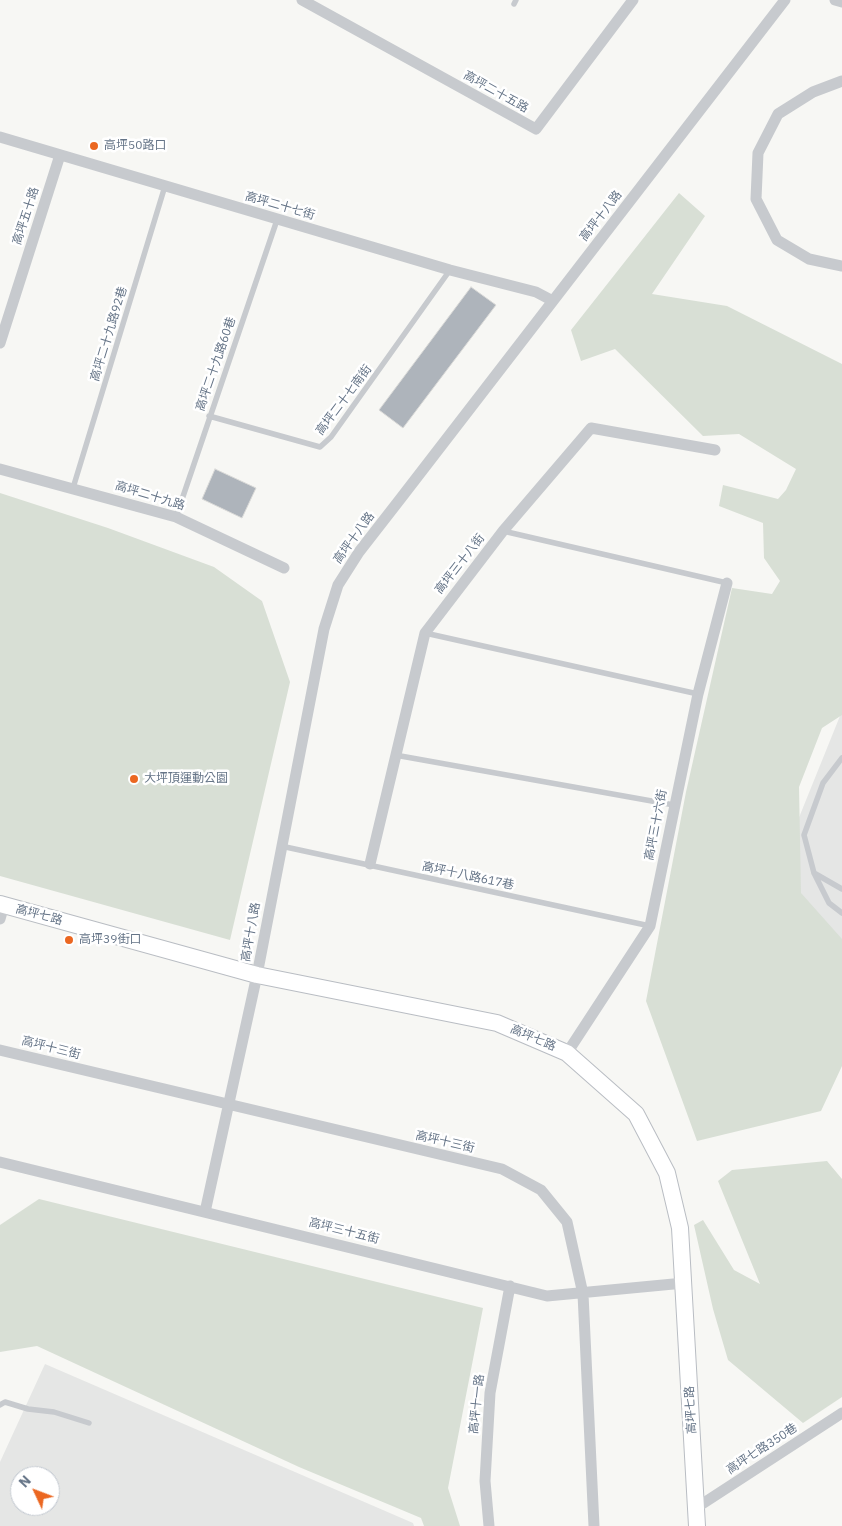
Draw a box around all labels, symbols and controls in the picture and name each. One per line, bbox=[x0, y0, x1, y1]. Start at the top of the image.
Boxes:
street label: 高坪二十五路 bbox=[461, 68, 531, 116]
place label: 高坪50路口 bbox=[104, 139, 166, 153]
marker: 高坪50路口 bbox=[88, 140, 100, 152]
street label: 高坪五十路 bbox=[10, 185, 42, 247]
street label: 高坪十八路 bbox=[577, 188, 625, 244]
street label: 高坪二十七街 bbox=[243, 189, 317, 223]
street label: 高坪二十九路92巷 bbox=[88, 285, 130, 383]
street label: 高坪二十九路60巷 bbox=[193, 315, 239, 413]
street label: 高坪二十七南街 bbox=[313, 362, 375, 438]
street label: 高坪二十九路 bbox=[113, 479, 187, 513]
street label: 高坪十八路 bbox=[331, 509, 377, 567]
street label: 高坪三十八街 bbox=[432, 531, 488, 597]
place label: 大坪頂運動公園 bbox=[144, 772, 228, 786]
marker: 大坪頂運動公園 bbox=[128, 773, 140, 785]
street label: 高坪三十六街 bbox=[642, 788, 670, 862]
street label: 高坪十八路617巷 bbox=[421, 859, 515, 893]
street label: 高坪十八路 bbox=[239, 901, 263, 963]
street label: 高坪七路 bbox=[14, 902, 64, 928]
place label: 高坪39街口 bbox=[79, 933, 141, 947]
marker: 高坪39街口 bbox=[63, 934, 75, 946]
street label: 高坪七路 bbox=[508, 1022, 558, 1054]
street label: 高坪十三街 bbox=[20, 1034, 82, 1062]
street label: 高坪十三街 bbox=[414, 1128, 476, 1156]
street label: 高坪三十五街 bbox=[307, 1215, 381, 1247]
street label: 高坪十一路 bbox=[467, 1373, 487, 1435]
street label: 高坪七路 bbox=[683, 1386, 699, 1434]
street label: 高坪七路350巷 bbox=[724, 1421, 800, 1477]
north arrow bbox=[10, 1466, 60, 1516]
text: N bbox=[15, 1472, 35, 1491]

